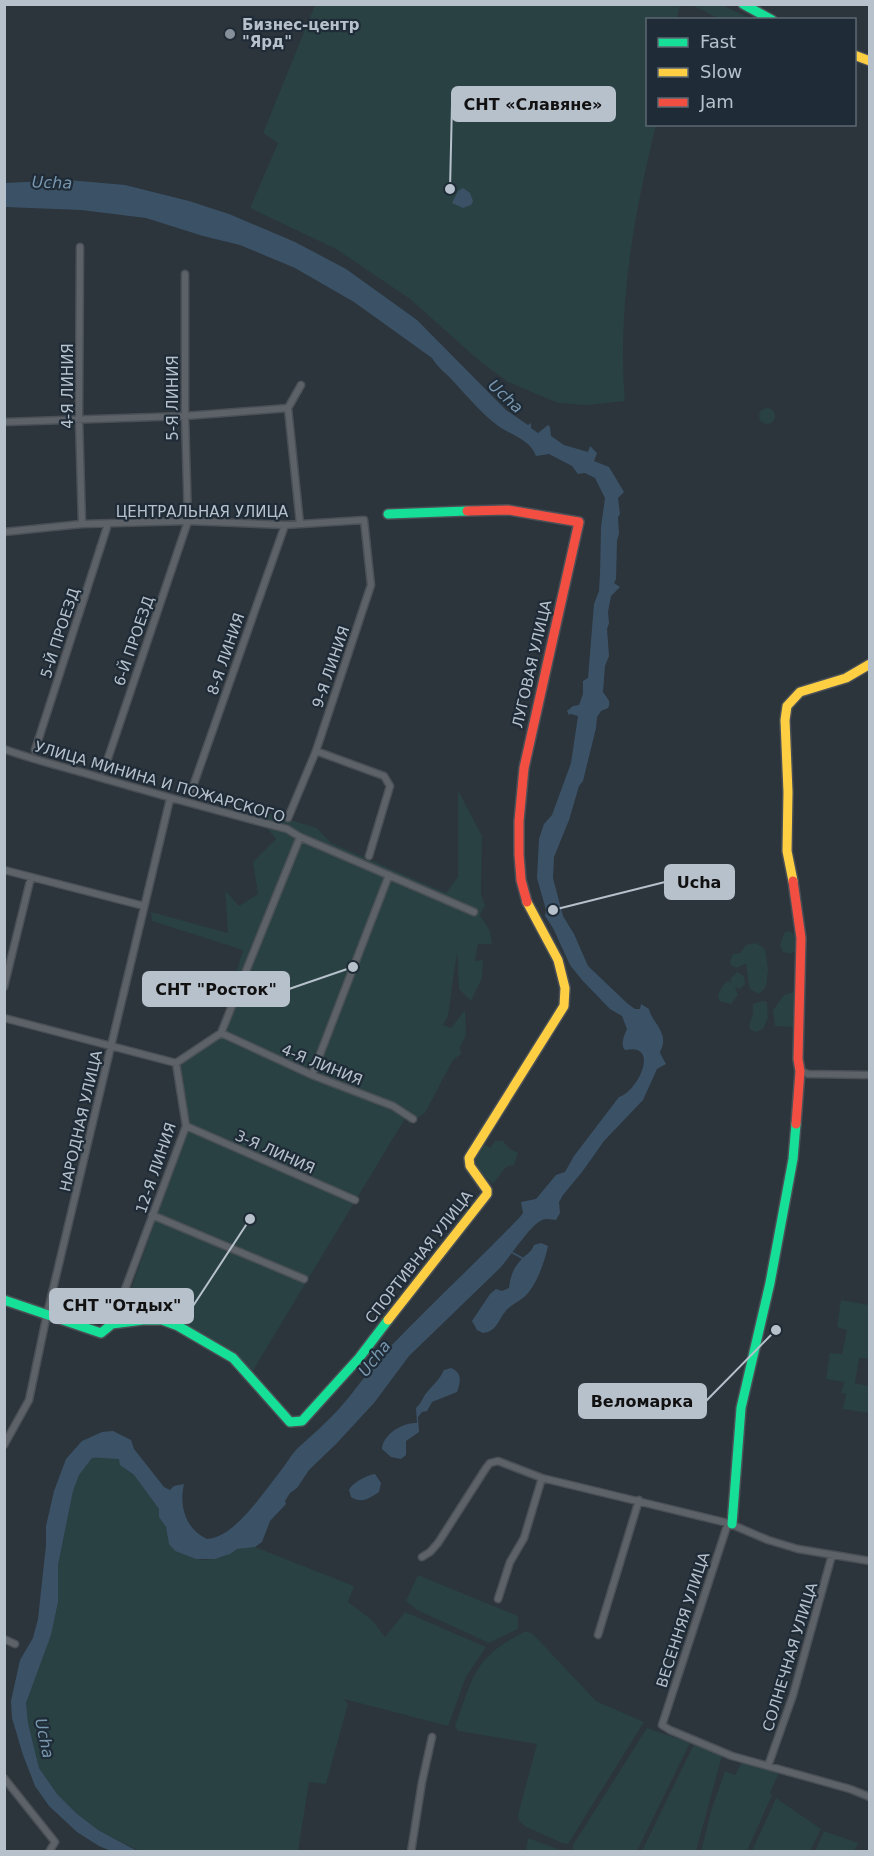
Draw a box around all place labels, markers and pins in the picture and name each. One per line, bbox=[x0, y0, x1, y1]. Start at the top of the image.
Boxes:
place label: Бизнес-центр "Ярд" bbox=[242, 16, 360, 51]
marker: Бизнес-центр "Ярд" bbox=[223, 27, 237, 41]
callout: СНТ «Славяне» bbox=[452, 87, 615, 121]
callout: Ucha bbox=[665, 865, 734, 899]
callout: СНТ "Росток" bbox=[143, 972, 289, 1006]
callout: СНТ "Отдых" bbox=[50, 1289, 193, 1323]
callout: Веломарка bbox=[579, 1384, 706, 1418]

